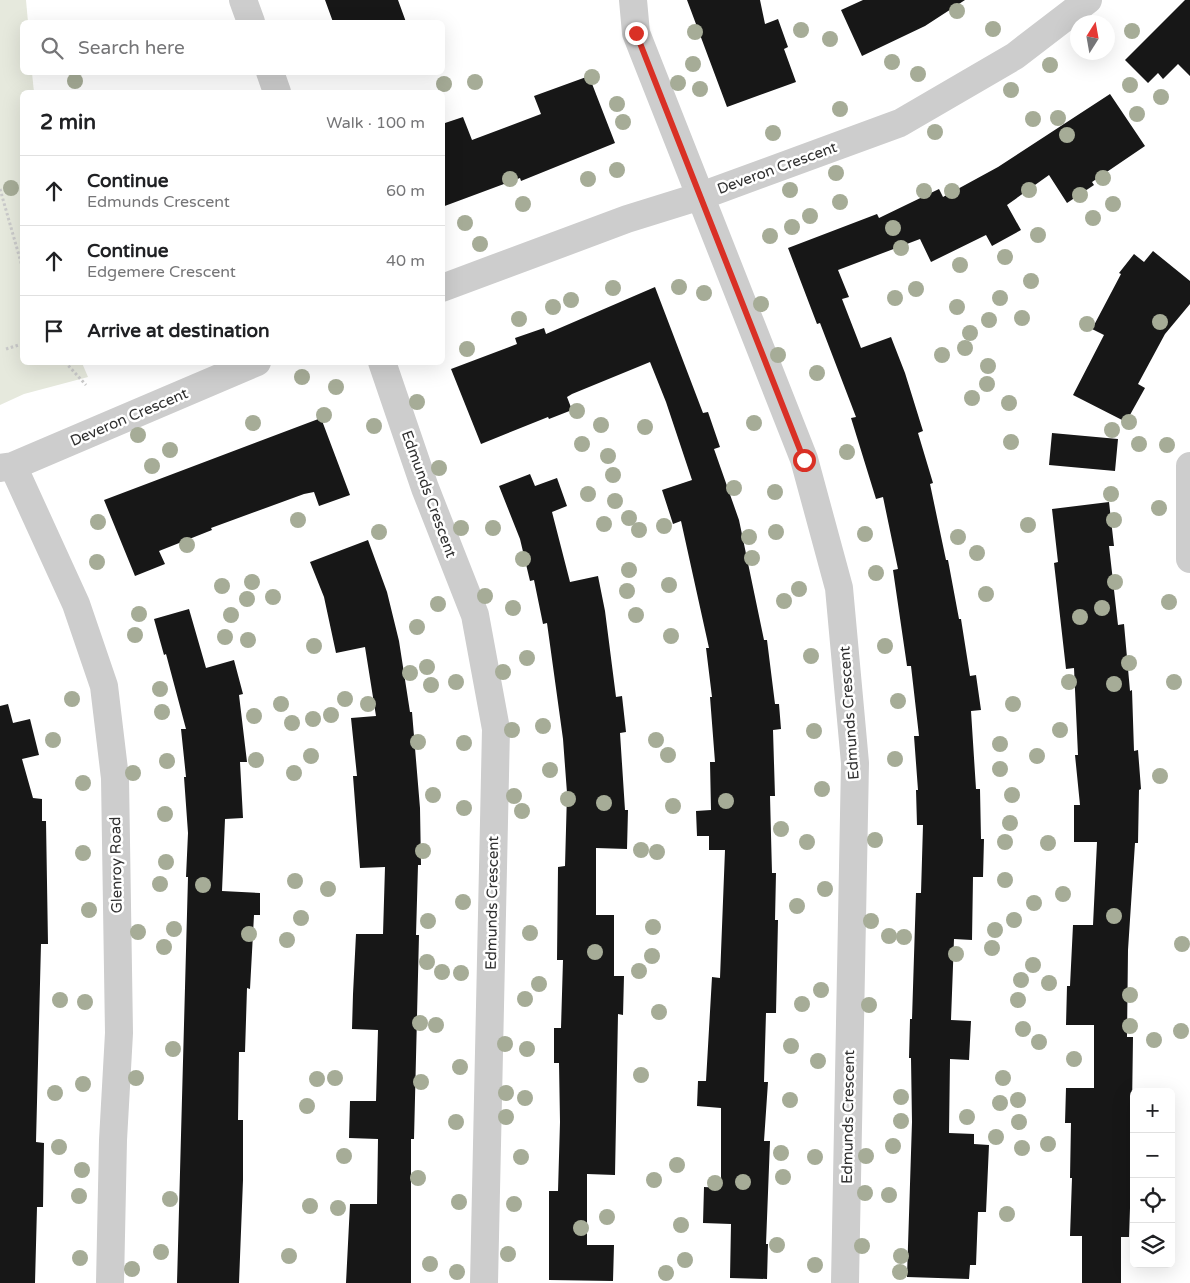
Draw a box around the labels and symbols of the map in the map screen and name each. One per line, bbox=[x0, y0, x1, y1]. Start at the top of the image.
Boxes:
north arrow bbox=[1070, 15, 1115, 60]
route end bbox=[625, 22, 648, 45]
street label: Deveron Crescent bbox=[715, 138, 840, 198]
street label: Deveron Crescent bbox=[67, 384, 191, 450]
street label: Edmunds Crescent bbox=[398, 428, 460, 560]
route start bbox=[793, 449, 816, 472]
street label: Edmunds Crescent bbox=[835, 645, 863, 780]
street label: Glenroy Road bbox=[106, 816, 126, 914]
street label: Edmunds Crescent bbox=[482, 836, 502, 970]
street label: Edmunds Crescent bbox=[838, 1050, 858, 1184]

